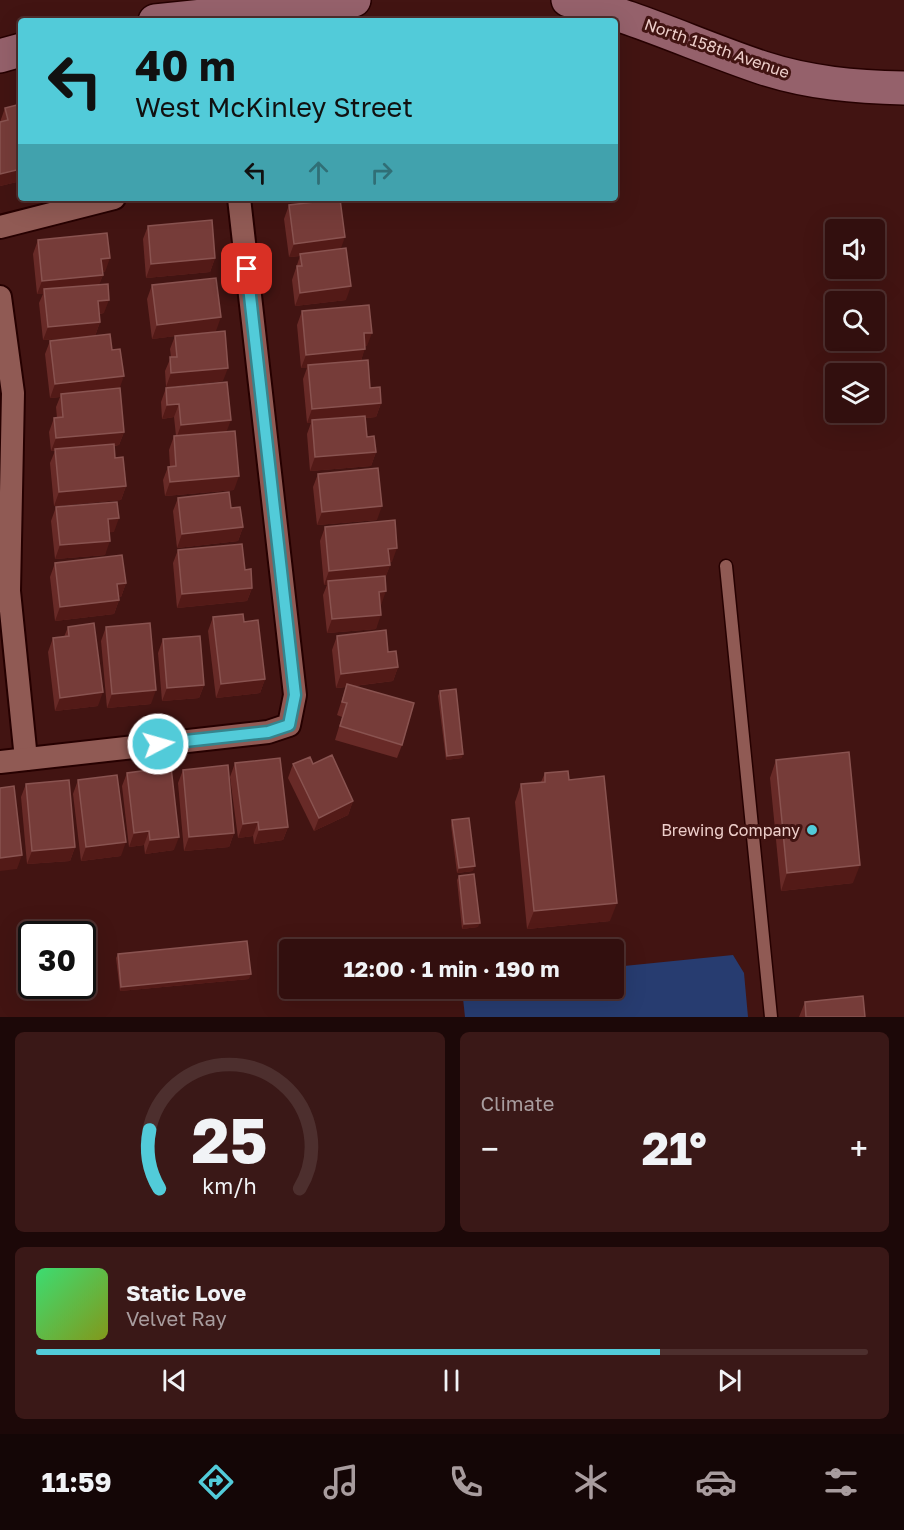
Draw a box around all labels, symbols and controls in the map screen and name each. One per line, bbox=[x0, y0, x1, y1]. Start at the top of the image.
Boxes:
street label: North 158th Avenue bbox=[642, 14, 792, 82]
text: 40 m bbox=[135, 40, 236, 90]
icon: left bbox=[36, 42, 114, 120]
text: West McKinley Street bbox=[135, 91, 413, 123]
icon: left bbox=[239, 156, 272, 189]
icon: ahead bbox=[302, 156, 335, 189]
icon: right bbox=[365, 156, 398, 189]
map controls bbox=[825, 219, 885, 423]
button: sound bbox=[825, 219, 885, 279]
pin bbox=[221, 243, 272, 294]
icon: arrive bbox=[230, 252, 263, 285]
button: search bbox=[825, 291, 885, 351]
button: layers bbox=[825, 363, 885, 423]
position arrow bbox=[126, 712, 190, 776]
place label: Brewing Company bbox=[661, 820, 800, 840]
marker: Brewing Company bbox=[805, 823, 819, 837]
speed limit sign: 30 bbox=[18, 921, 96, 999]
text: 12:00 · 1 min · 190 m bbox=[343, 955, 560, 982]
text: Climate bbox=[481, 1091, 554, 1115]
text: 25 bbox=[192, 1102, 268, 1177]
text: 21° bbox=[642, 1121, 707, 1175]
text: − bbox=[481, 1129, 499, 1168]
text: + bbox=[850, 1129, 868, 1168]
text: km/h bbox=[202, 1173, 257, 1199]
text: Static Love bbox=[126, 1279, 246, 1306]
text: Velvet Ray bbox=[126, 1306, 227, 1330]
icon: previous bbox=[158, 1364, 191, 1397]
icon: pause bbox=[435, 1364, 468, 1397]
icon: next bbox=[713, 1364, 746, 1397]
icon: directions bbox=[195, 1461, 237, 1503]
icon: music bbox=[320, 1461, 362, 1503]
icon: phone bbox=[445, 1461, 487, 1503]
icon: climate bbox=[570, 1461, 612, 1503]
icon: car bbox=[695, 1461, 737, 1503]
icon: filters bbox=[820, 1461, 862, 1503]
text: 11:59 bbox=[42, 1466, 112, 1498]

